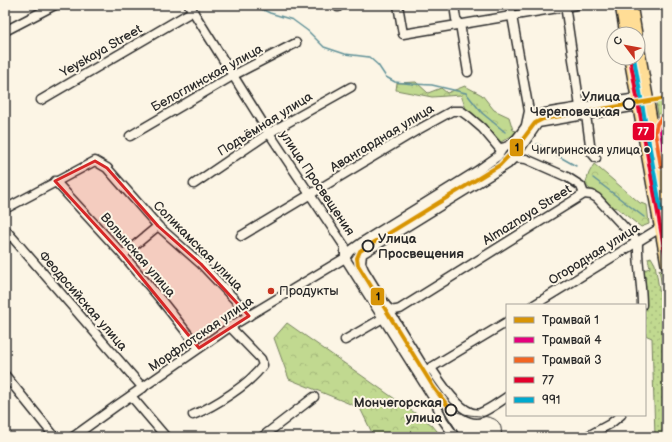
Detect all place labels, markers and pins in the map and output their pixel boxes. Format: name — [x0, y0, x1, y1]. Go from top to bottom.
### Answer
place label: Улица Череповецкая — [530, 89, 620, 120]
marker: Улица Череповецкая — [622, 97, 636, 111]
place label: Чигиринская улица — [531, 143, 640, 158]
marker: Чигиринская улица — [642, 145, 652, 155]
place label: Улица Просвещения — [378, 231, 464, 262]
marker: Улица Просвещения — [361, 239, 375, 253]
place label: Продукты — [279, 283, 339, 299]
marker: Продукты — [266, 286, 276, 296]
place label: Мончегорская улица — [354, 395, 442, 426]
marker: Мончегорская улица — [444, 403, 458, 417]

